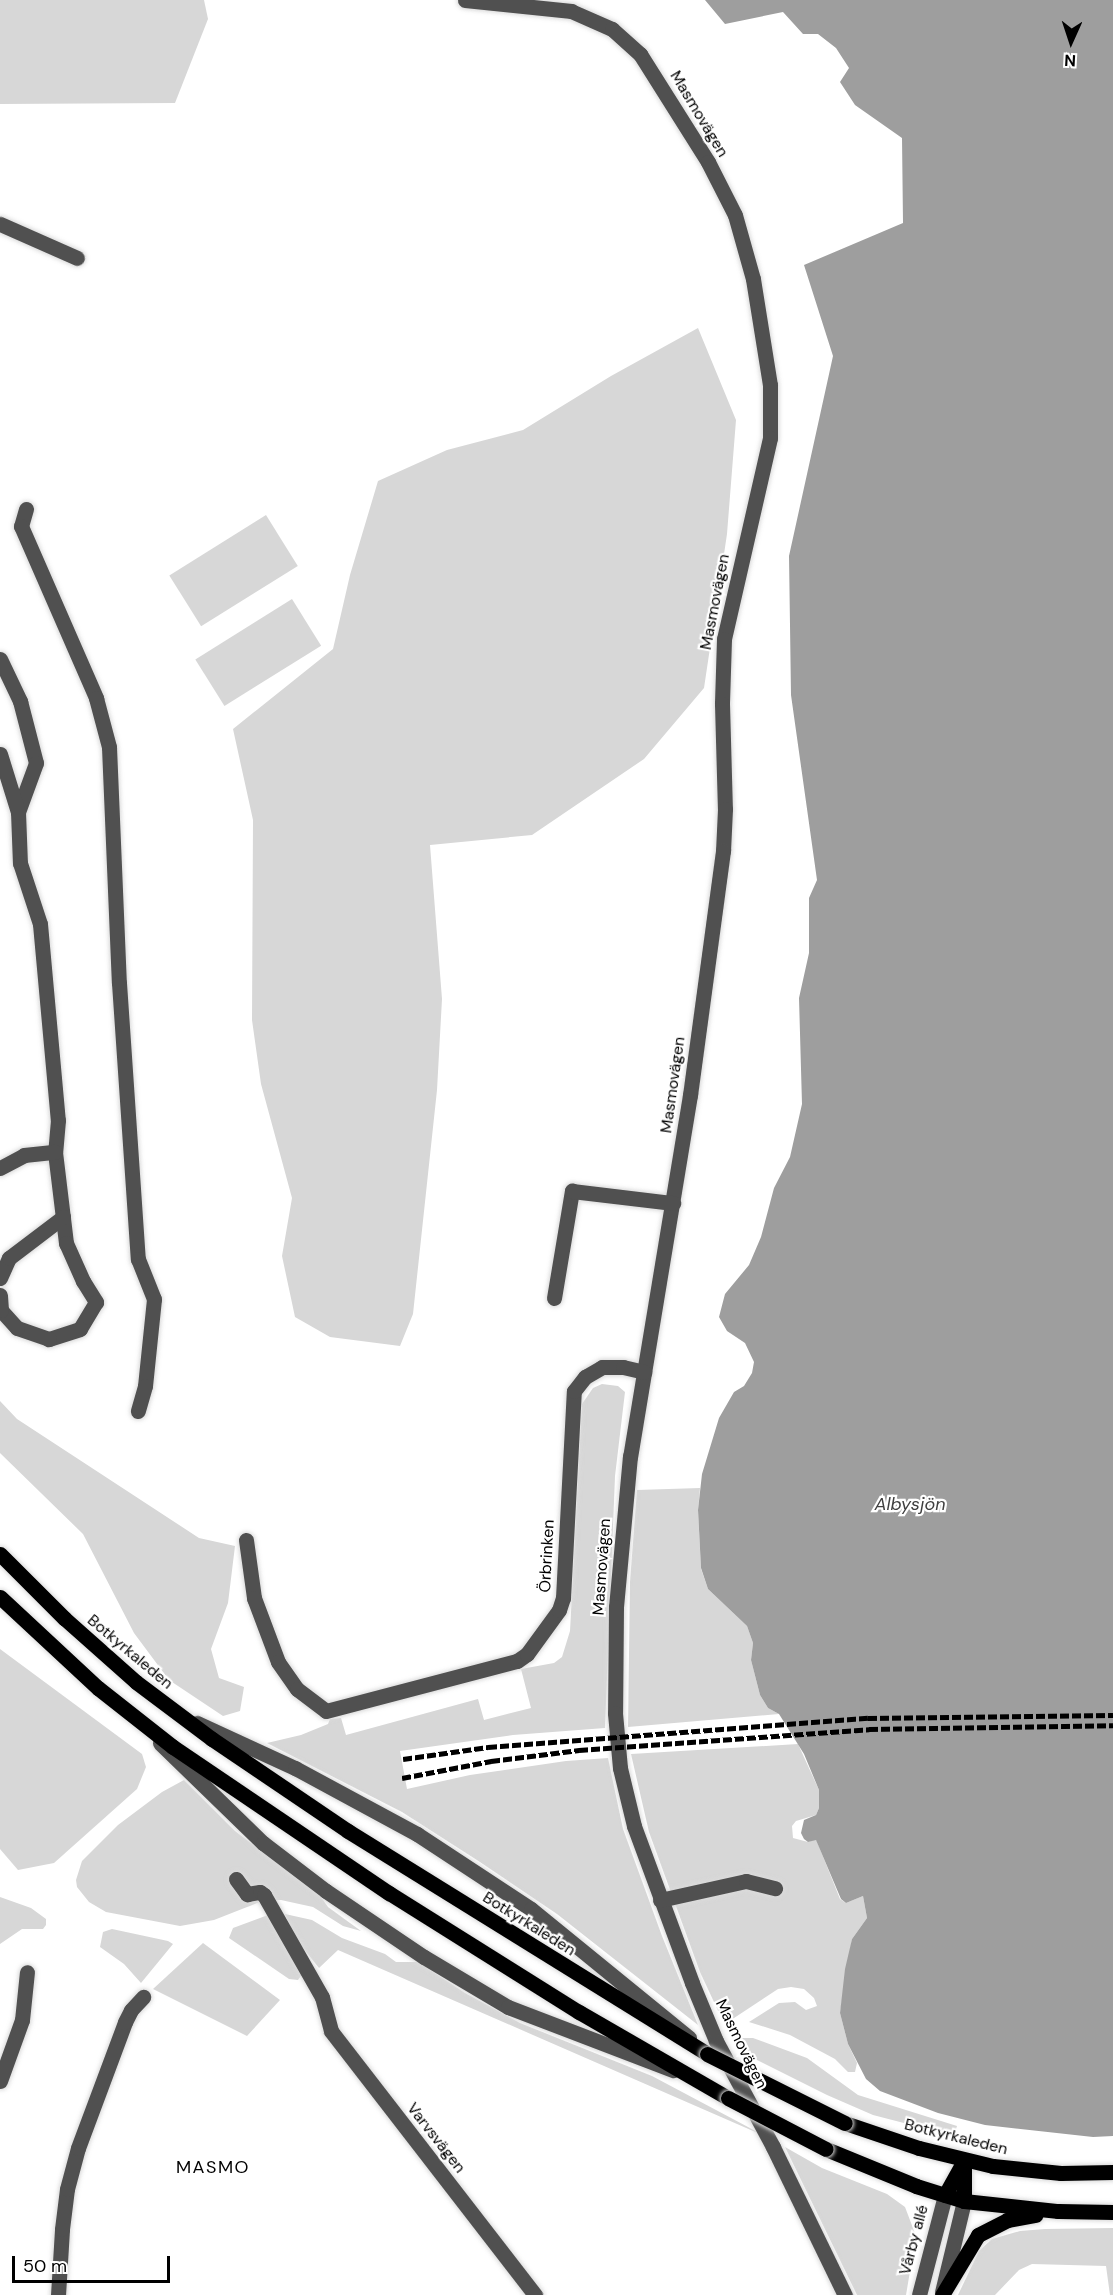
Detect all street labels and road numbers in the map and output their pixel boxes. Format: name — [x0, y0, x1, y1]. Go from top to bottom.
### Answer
street label: Masmovägen — [666, 67, 732, 161]
street label: Masmovägen — [696, 552, 734, 652]
street label: Masmovägen — [657, 1036, 689, 1134]
street label: Masmovägen — [589, 1518, 615, 1616]
street label: Örbrinken — [536, 1519, 558, 1593]
street label: Botkyrkaleden — [83, 1611, 177, 1693]
street label: Botkyrkaleden — [479, 1888, 579, 1960]
street label: Masmovägen — [711, 1996, 771, 2092]
street label: Varvsvägen — [403, 2099, 469, 2177]
street label: Botkyrkaleden — [902, 2115, 1010, 2159]
street label: Vårby allé — [895, 2203, 933, 2277]

